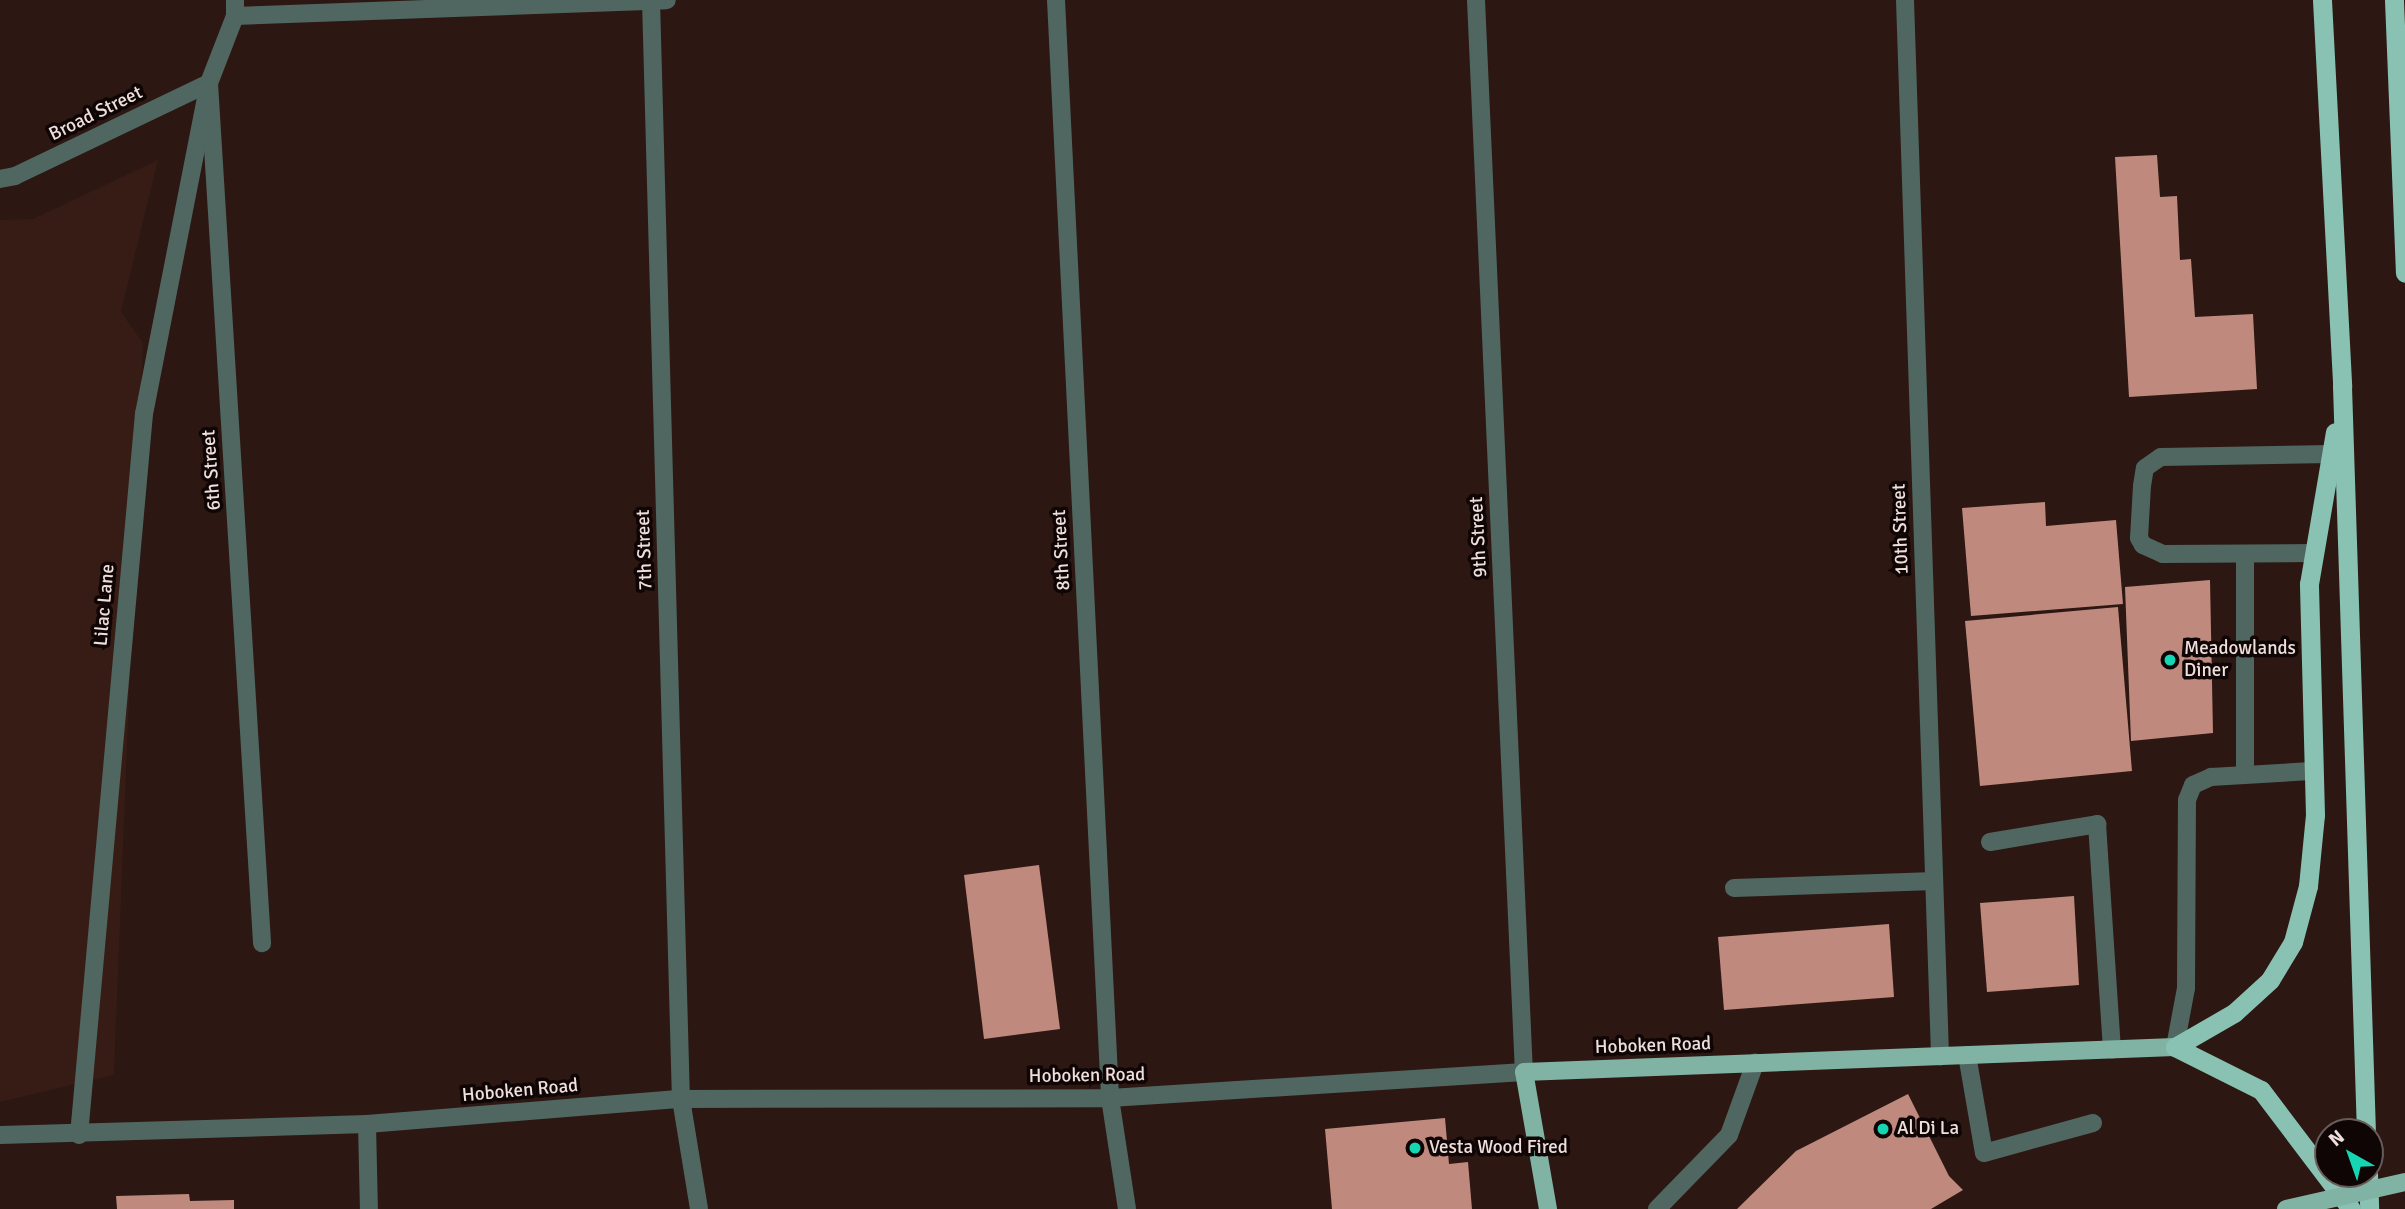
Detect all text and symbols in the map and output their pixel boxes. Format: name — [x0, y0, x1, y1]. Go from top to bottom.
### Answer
street label: Broad Street — [46, 82, 146, 146]
street label: 6th Street — [198, 429, 226, 511]
street label: 10th Street — [1888, 483, 1914, 575]
street label: 9th Street — [1465, 496, 1493, 578]
street label: 7th Street — [632, 509, 658, 591]
street label: 8th Street — [1048, 509, 1076, 591]
street label: Lilac Lane — [90, 563, 120, 647]
place label: Meadowlands Diner — [2184, 638, 2296, 682]
marker: Meadowlands Diner — [2162, 652, 2178, 668]
street label: Hoboken Road — [1594, 1033, 1712, 1059]
street label: Hoboken Road — [1029, 1064, 1145, 1088]
street label: Hoboken Road — [461, 1075, 579, 1107]
place label: Al Di La — [1897, 1118, 1959, 1140]
north arrow — [2314, 1118, 2384, 1188]
marker: Al Di La — [1875, 1121, 1891, 1137]
text: N — [2324, 1125, 2350, 1152]
place label: Vesta Wood Fired — [1429, 1137, 1568, 1159]
marker: Vesta Wood Fired — [1407, 1140, 1423, 1156]

